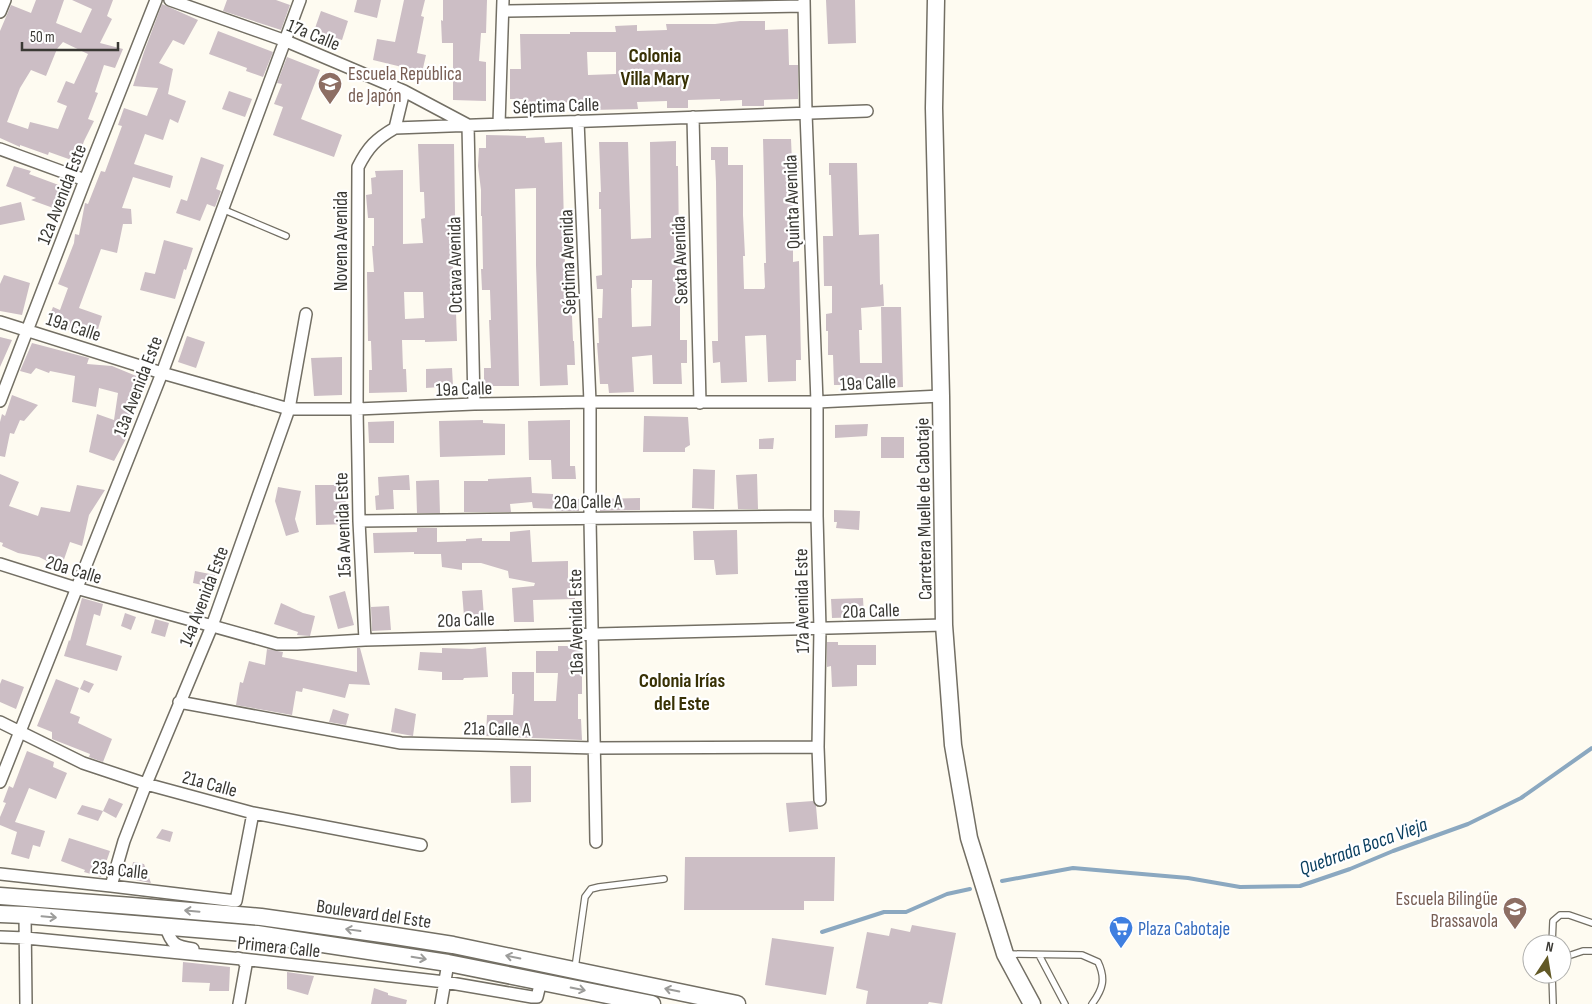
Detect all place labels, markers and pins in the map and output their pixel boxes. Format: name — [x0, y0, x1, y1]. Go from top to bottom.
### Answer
place label: Escuela República de Japón — [348, 63, 462, 108]
school or university icon: Escuela República de Japón — [317, 71, 343, 105]
place label: Escuela Bilingüe Brassavola — [1396, 888, 1498, 933]
school or university icon: Escuela Bilingüe Brassavola — [1502, 896, 1528, 930]
supermarket icon: Plaza Cabotaje — [1108, 915, 1134, 949]
place label: Plaza Cabotaje — [1138, 918, 1230, 941]

